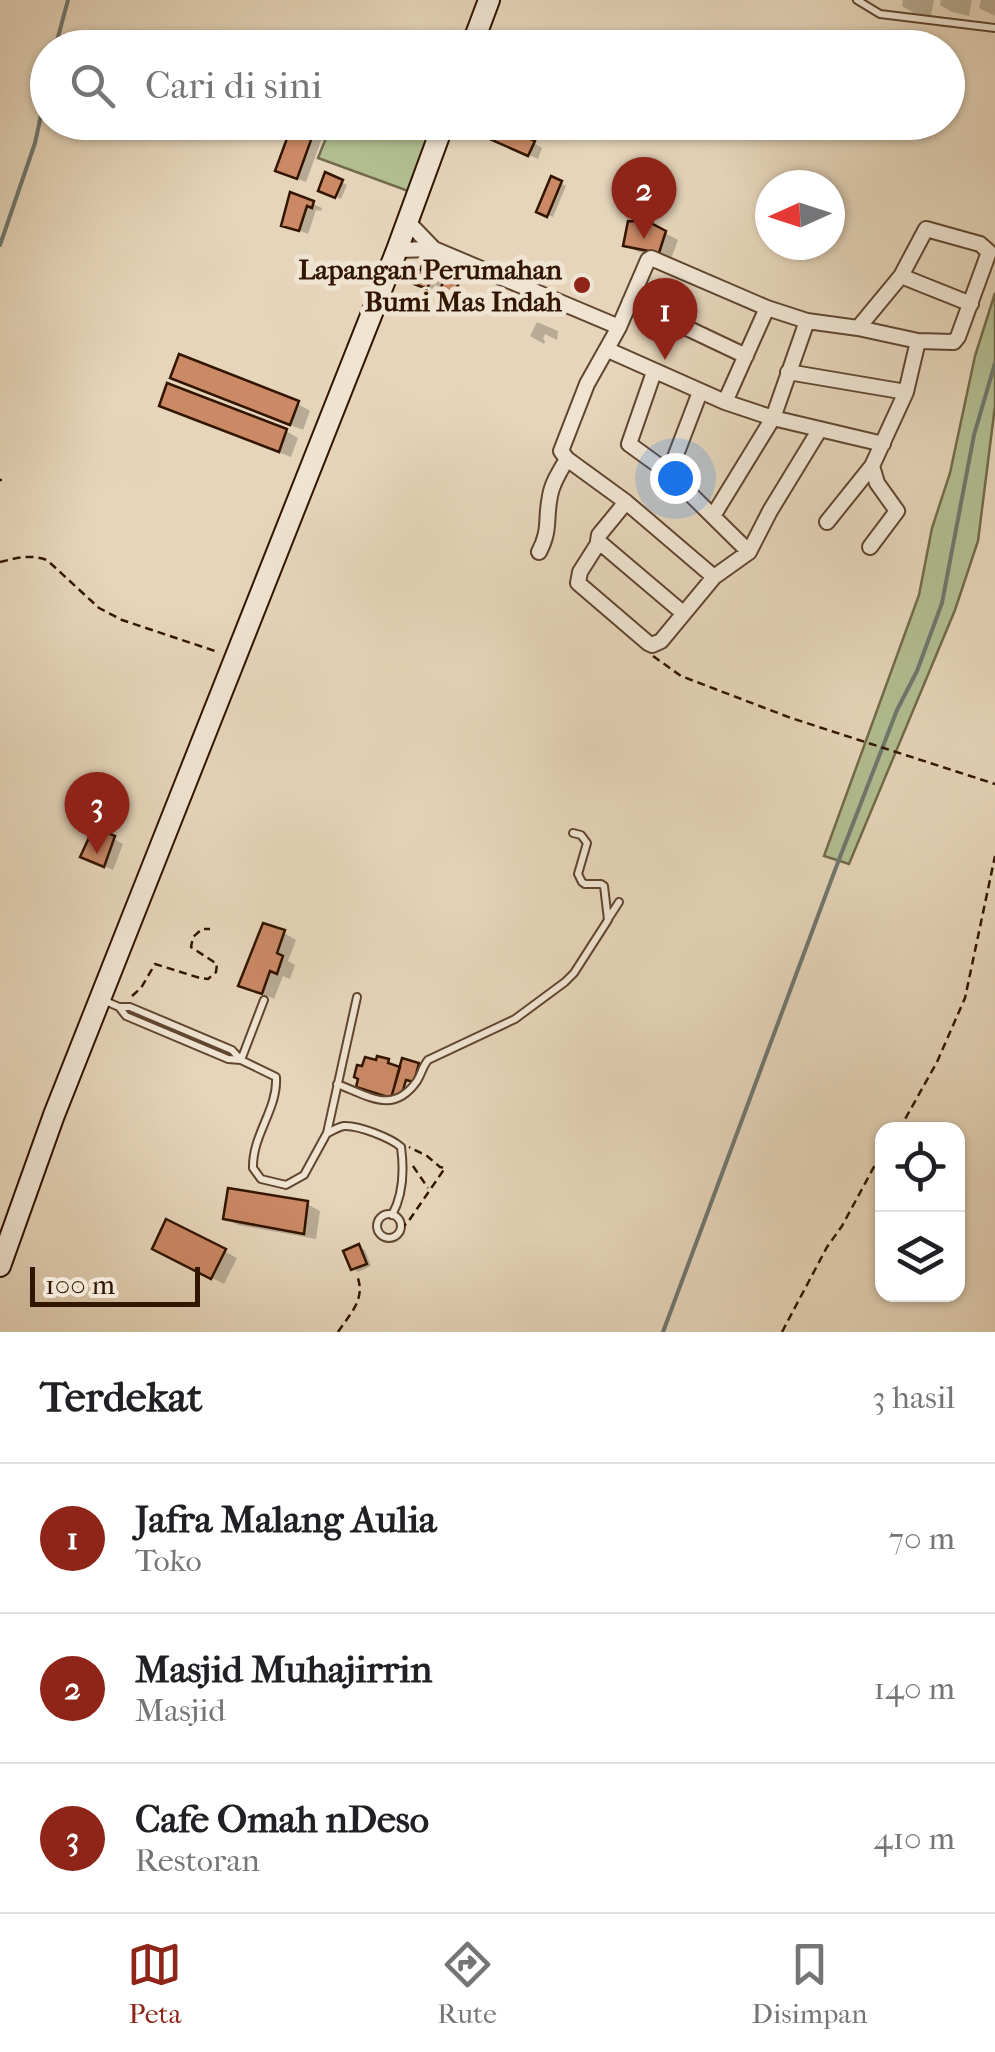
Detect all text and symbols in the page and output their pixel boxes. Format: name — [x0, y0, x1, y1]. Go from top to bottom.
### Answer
search box — [30, 30, 965, 140]
icon: search — [65, 58, 120, 113]
text: Cari di sini — [145, 63, 322, 108]
pin: 2 — [612, 156, 676, 239]
north arrow — [755, 170, 845, 260]
place label: Lapangan Perumahan Bumi Mas Indah — [298, 253, 563, 318]
marker: Lapangan Perumahan Bumi Mas Indah — [571, 274, 593, 296]
pin: 1 — [632, 278, 698, 360]
your location — [650, 453, 701, 504]
pin: 3 — [64, 772, 130, 854]
map controls — [875, 1122, 965, 1302]
button: locate — [875, 1122, 965, 1212]
button: layers — [875, 1212, 965, 1302]
scale bar — [30, 1262, 200, 1306]
text: 100 m — [45, 1268, 115, 1301]
text: Terdekat — [40, 1373, 202, 1422]
text: 3 hasil — [872, 1379, 955, 1416]
text: Jafra Malang Aulia — [135, 1497, 436, 1542]
text: 1 — [67, 1520, 78, 1557]
text: 70 m — [889, 1520, 955, 1557]
text: Toko — [135, 1542, 202, 1579]
text: Masjid Muhajirrin — [135, 1647, 432, 1692]
text: 2 — [64, 1670, 81, 1707]
text: 140 m — [874, 1670, 955, 1707]
text: Masjid — [135, 1692, 226, 1729]
text: Cafe Omah nDeso — [135, 1797, 429, 1842]
text: 3 — [66, 1820, 79, 1857]
text: 410 m — [874, 1820, 955, 1857]
text: Restoran — [135, 1842, 260, 1879]
tab: Peta — [127, 1937, 182, 2030]
tab: Rute — [437, 1937, 497, 2030]
tab: Disimpan — [752, 1937, 868, 2030]

